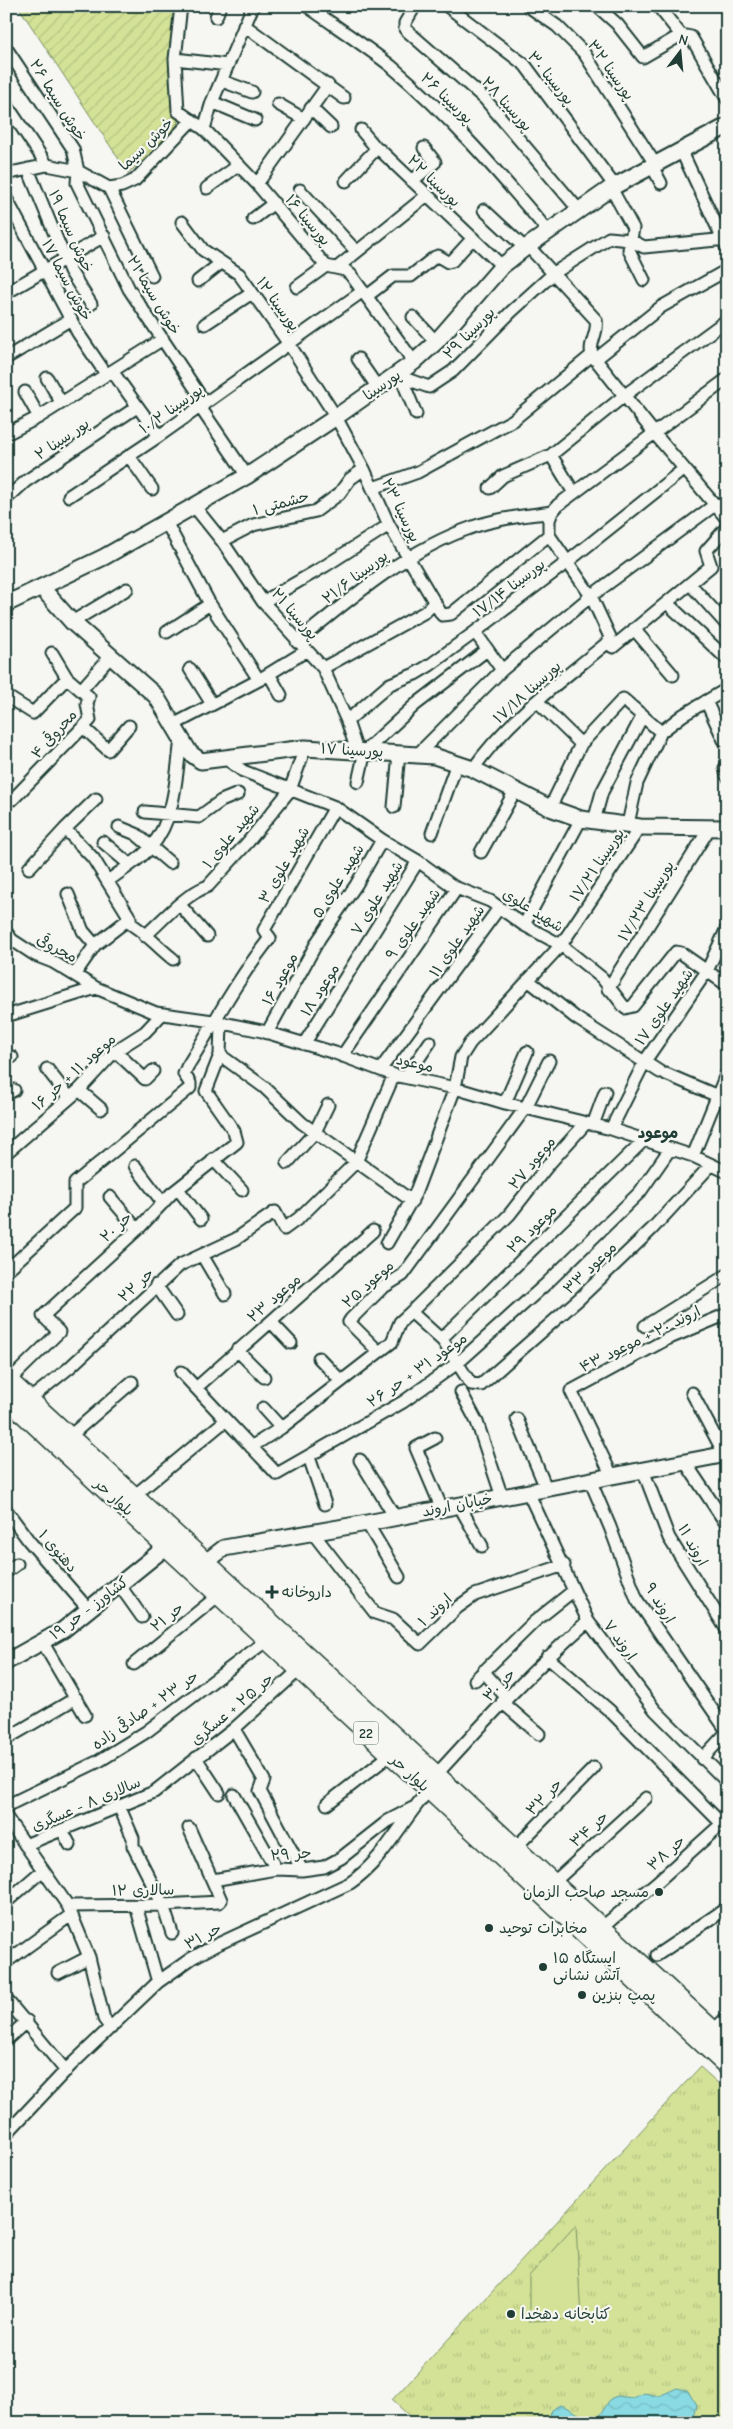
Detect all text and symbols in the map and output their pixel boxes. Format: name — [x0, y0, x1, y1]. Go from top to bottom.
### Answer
north arrow — [656, 28, 706, 78]
text: N — [677, 31, 690, 49]
street label: پورسینا ۳۲ — [583, 37, 638, 104]
street label: پورسینا ۳۰ — [523, 48, 578, 109]
street label: خوش سیما ۲۶ — [26, 56, 90, 144]
street label: پورسینا ۲۶ — [416, 69, 477, 128]
street label: پورسینا ۲۸ — [477, 73, 536, 136]
street label: خوش سیما — [115, 114, 177, 174]
street label: پورسینا ۲۲ — [403, 151, 464, 211]
street label: خوش سیما ۱۹ — [45, 187, 97, 275]
street label: پورسینا ۱۶ — [281, 191, 335, 250]
street label: خوش سیما ۱۷ — [38, 236, 96, 324]
street label: خوش سیما ۲۱ — [123, 252, 185, 338]
street label: پورسینا ۱۲ — [252, 274, 304, 335]
street label: پورسینا ۲۹ — [439, 303, 499, 363]
street label: پورسینا — [360, 366, 405, 405]
street label: پورسینا ۱۰/۲ — [136, 381, 207, 438]
street label: پور سینا ۲ — [31, 414, 93, 465]
street label: پورسینا ۲۳ — [377, 475, 424, 545]
street label: حشمتی ۱ — [251, 487, 311, 520]
street label: پورسینا ۲۱/۶ — [319, 546, 392, 608]
street label: پورسینا ۱۷/۱۴ — [469, 555, 549, 622]
street label: پورسینا ۲۱ — [267, 585, 322, 644]
street label: پورسینا ۱۷/۱۸ — [489, 657, 565, 728]
street label: محروقی ۴ — [26, 704, 81, 763]
street label: پورسینا ۱۷ — [320, 739, 384, 762]
street label: شهید علوی ۱ — [199, 800, 264, 873]
street label: شهید علوی ۳ — [255, 823, 314, 907]
street label: پورسینا ۱۷/۲۱ — [566, 825, 629, 906]
street label: شهید علوی ۵ — [308, 841, 369, 922]
street label: پورسینا ۱۷/۲۳ — [614, 857, 679, 945]
street label: شهید علوی ۷ — [347, 858, 408, 939]
street label: شهید علوی — [499, 884, 567, 937]
street label: شهید علوی ۹ — [382, 885, 445, 964]
street label: شهید علوی ۱۱ — [425, 901, 489, 981]
street label: محروقی — [33, 928, 81, 967]
street label: موعود ۱۶ — [258, 950, 303, 1009]
street label: موعود ۱۸ — [297, 960, 344, 1020]
street label: شهید علوی ۱۷ — [631, 965, 698, 1049]
street label: موعود ۱۱ + حر ۱۶ — [28, 1030, 120, 1115]
street label: موعود — [394, 1050, 435, 1077]
district label: موعود — [638, 1124, 678, 1144]
street label: موعود ۲۷ — [505, 1133, 560, 1194]
street label: موعود ۲۹ — [503, 1201, 561, 1258]
street label: حر ۲۰ — [96, 1208, 136, 1246]
street label: موعود ۳۳ — [560, 1238, 621, 1299]
street label: موعود ۲۵ — [338, 1256, 398, 1313]
street label: حر ۲۲ — [115, 1264, 157, 1306]
street label: موعود ۲۳ — [244, 1270, 305, 1327]
street label: اروند ۲۰ + موعود ۴۳ — [577, 1302, 704, 1377]
street label: موعود ۳۱ + حر ۲۶ — [364, 1329, 471, 1412]
street label: بلوار حر — [89, 1473, 137, 1520]
street label: خیابان اروند — [420, 1489, 494, 1521]
street label: اروند ۱۱ — [674, 1521, 712, 1569]
street label: دهنوی ۱ — [34, 1526, 81, 1577]
street label: کشاورز - حر ۱۹ — [46, 1573, 132, 1643]
street label: اروند ۹ — [641, 1580, 679, 1626]
place label: داروخانه — [282, 1583, 332, 1602]
marker: داروخانه — [266, 1586, 278, 1598]
street label: اروند ۱ — [414, 1590, 456, 1630]
street label: حر ۲۱ — [147, 1598, 187, 1636]
street label: اروند ۷ — [600, 1617, 640, 1663]
street label: حر ۲۳ + صادقی زاده — [87, 1665, 202, 1753]
street label: حر ۳۰ — [479, 1665, 519, 1705]
street label: حر ۲۵ + عسگری — [187, 1669, 277, 1749]
road number: 22 — [354, 1722, 378, 1745]
street label: بلوار حر — [385, 1749, 433, 1796]
street label: سالاری ۸ - عسگری — [29, 1773, 143, 1835]
street label: حر ۳۲ — [522, 1775, 566, 1819]
street label: حر ۳۴ — [566, 1807, 612, 1851]
street label: حر ۳۸ — [644, 1831, 688, 1875]
street label: حر ۲۹ — [270, 1844, 312, 1864]
street label: سالاری ۱۲ — [112, 1880, 174, 1900]
place label: مسجد صاحب الزمان — [523, 1883, 649, 1901]
marker: مسجد صاحب الزمان — [653, 1886, 665, 1898]
street label: حر ۳۱ — [181, 1919, 225, 1953]
place label: مخابرات توحید — [499, 1919, 587, 1937]
marker: مخابرات توحید — [483, 1922, 495, 1934]
place label: ایستگاه ۱۵ آتش نشانی — [553, 1949, 621, 1985]
marker: ایستگاه ۱۵ آتش نشانی — [537, 1961, 549, 1973]
place label: پمپ بنزین — [592, 1986, 655, 2005]
marker: پمپ بنزین — [576, 1989, 588, 2001]
place label: کتابخانه دهخدا — [521, 2305, 610, 2323]
marker: کتابخانه دهخدا — [505, 2308, 517, 2320]

